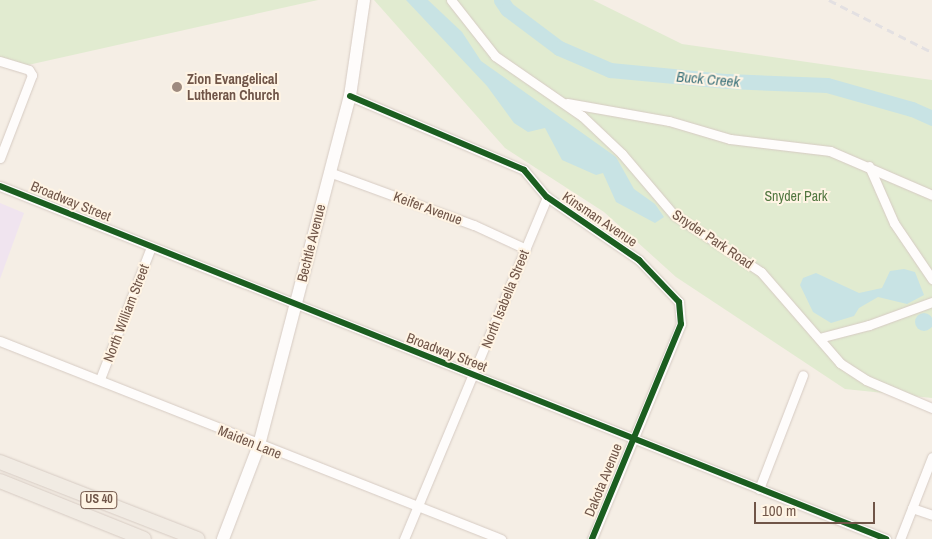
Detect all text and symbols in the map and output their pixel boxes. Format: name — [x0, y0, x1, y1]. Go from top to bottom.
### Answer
water label: Buck Creek — [676, 67, 740, 91]
place label: Zion Evangelical Lutheran Church — [187, 71, 279, 104]
marker: Zion Evangelical Lutheran Church — [171, 81, 183, 93]
street label: Broadway Street — [29, 177, 113, 225]
street label: Keifer Avenue — [391, 188, 465, 228]
street label: Kinsman Avenue — [559, 188, 641, 250]
park label: Snyder Park — [764, 188, 828, 204]
street label: Bechtle Avenue — [293, 202, 329, 284]
street label: Snyder Park Road — [669, 206, 757, 272]
street label: North Isabella Street — [478, 247, 532, 351]
street label: North William Street — [100, 262, 152, 364]
street label: Broadway Street — [404, 329, 490, 375]
street label: Maiden Lane — [216, 422, 284, 462]
street label: Dakota Avenue — [581, 441, 625, 519]
road number: US 40 — [80, 490, 118, 510]
scale bar — [757, 492, 878, 524]
text: 100 m — [762, 500, 796, 521]

